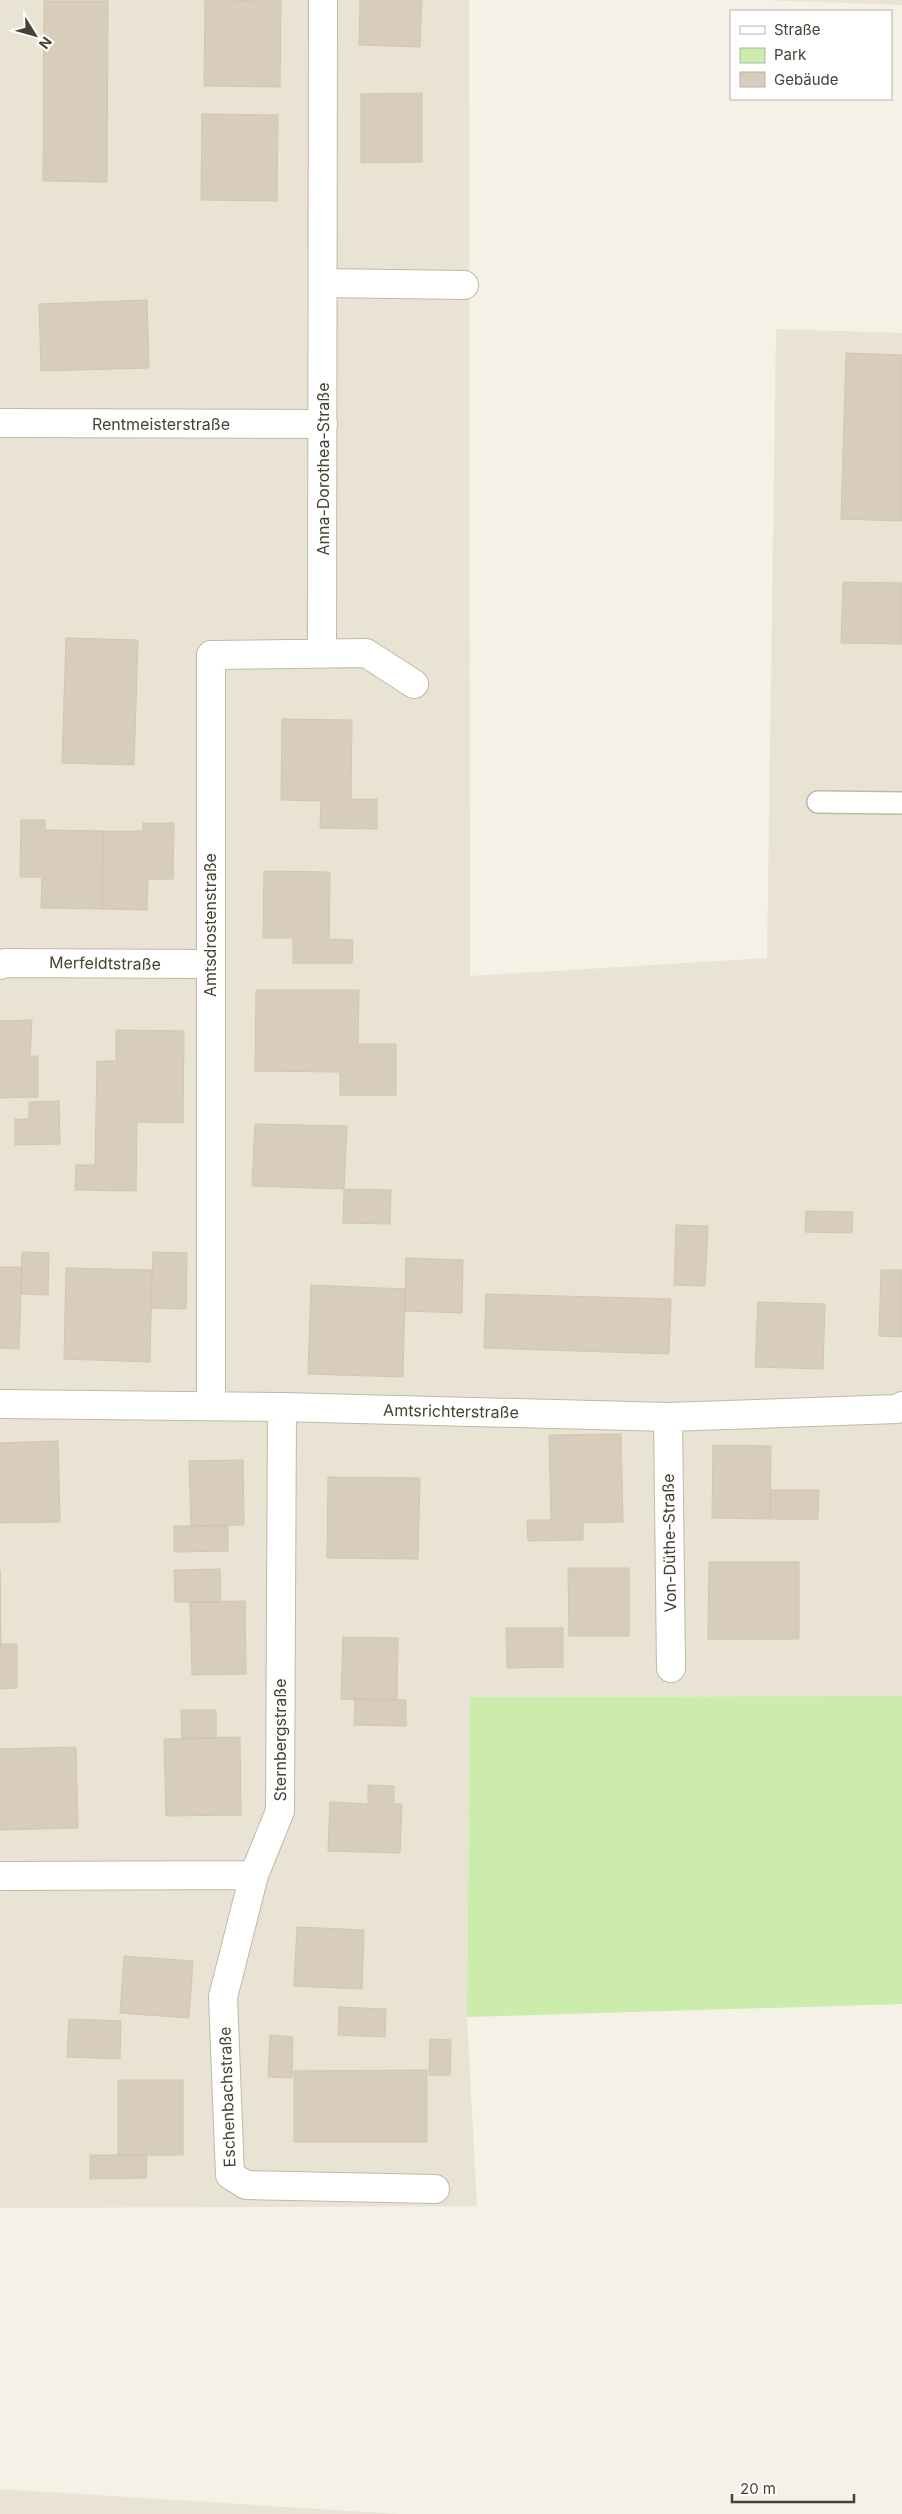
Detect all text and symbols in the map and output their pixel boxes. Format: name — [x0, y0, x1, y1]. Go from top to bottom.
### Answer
north arrow — [10, 10, 60, 60]
legend — [730, 10, 892, 100]
text: Straße — [774, 20, 821, 39]
text: N — [36, 34, 56, 53]
text: Park — [774, 45, 807, 64]
text: Gebäude — [774, 70, 839, 89]
street label: Anna-Dorothea-Straße — [313, 383, 333, 556]
street label: Rentmeisterstraße — [92, 414, 230, 434]
street label: Amtsdrostenstraße — [200, 853, 220, 997]
street label: Merfeldtstraße — [49, 952, 161, 974]
street label: Amtsrichterstraße — [383, 1400, 519, 1422]
street label: Von-Düthe-Straße — [658, 1473, 680, 1613]
street label: Sternbergstraße — [270, 1679, 290, 1801]
street label: Eschenbachstraße — [215, 2026, 239, 2168]
scale bar — [732, 2472, 854, 2504]
text: 20 m — [740, 2479, 776, 2498]

